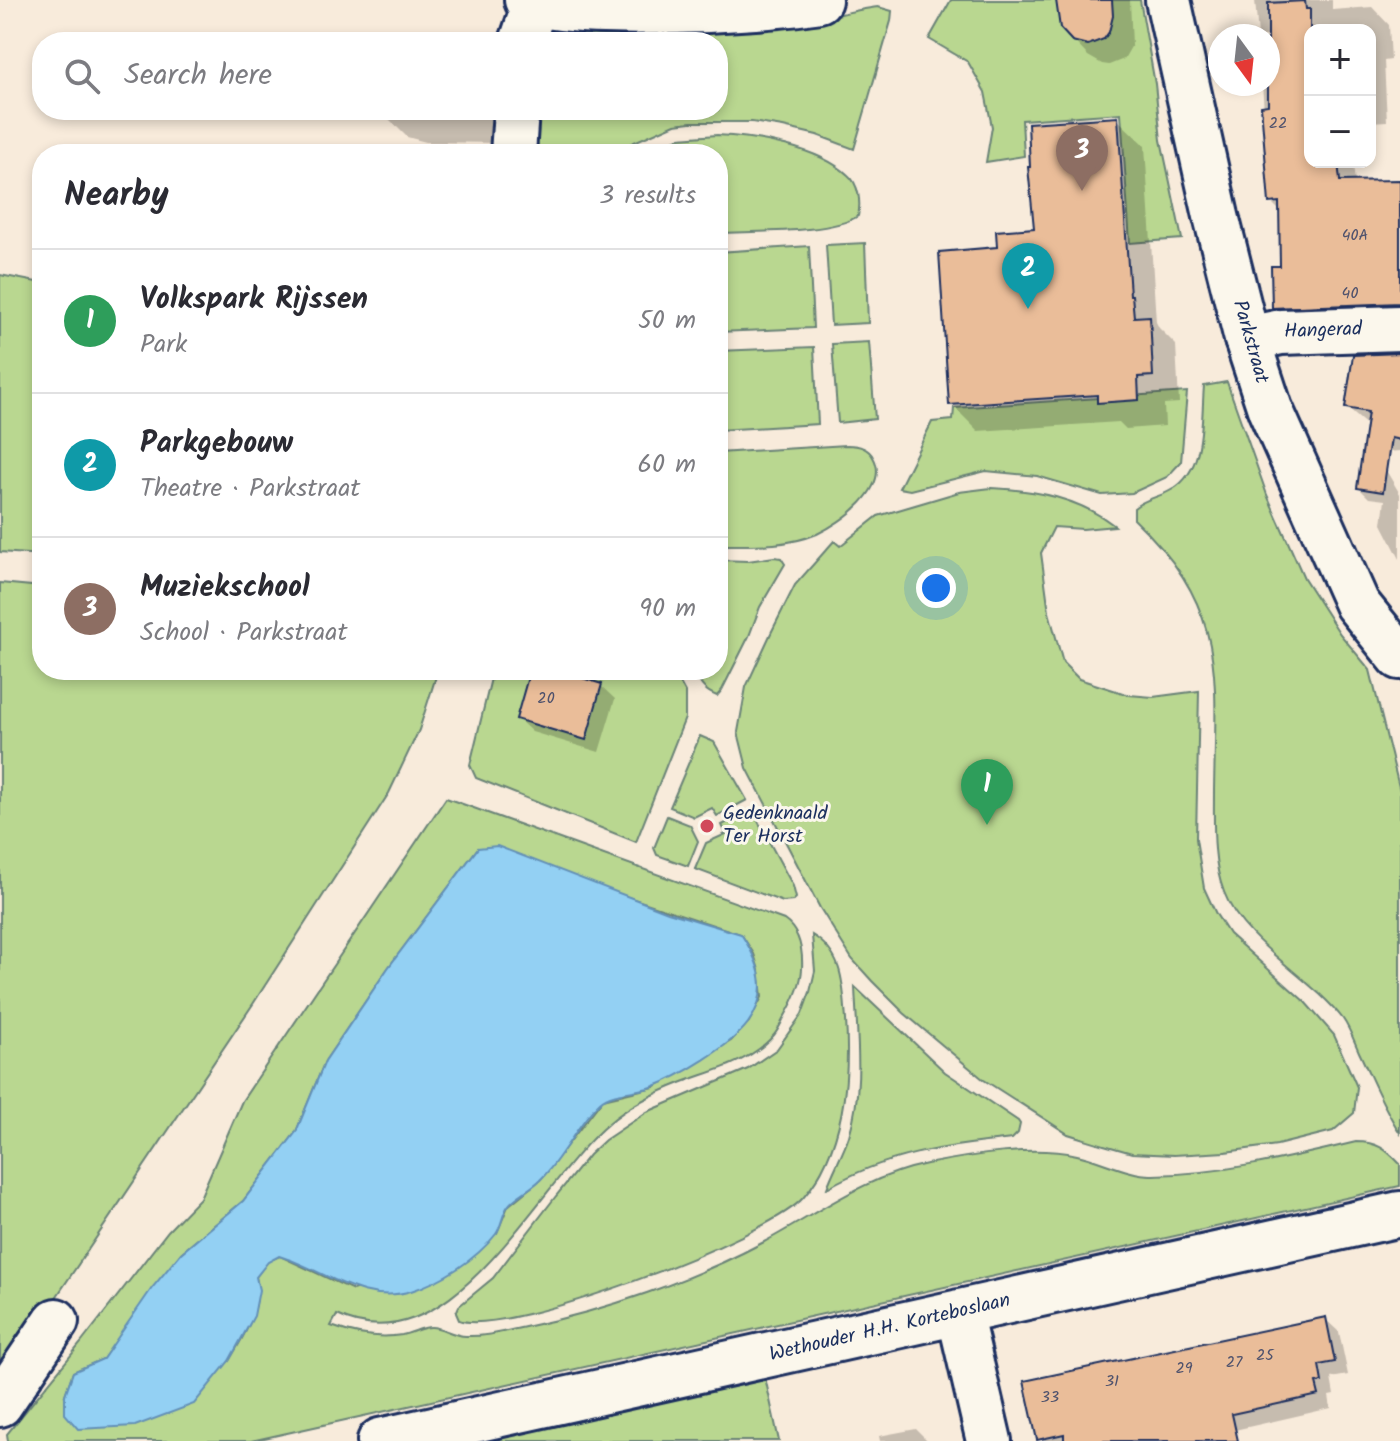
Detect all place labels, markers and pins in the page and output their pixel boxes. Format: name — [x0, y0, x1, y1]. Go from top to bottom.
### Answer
pin: 3 — [1056, 125, 1108, 191]
pin: 2 — [1002, 243, 1054, 309]
pin: 1 — [961, 759, 1013, 825]
place label: Gedenknaald Ter Horst — [723, 798, 829, 853]
marker: Gedenknaald Ter Horst — [698, 817, 716, 835]

